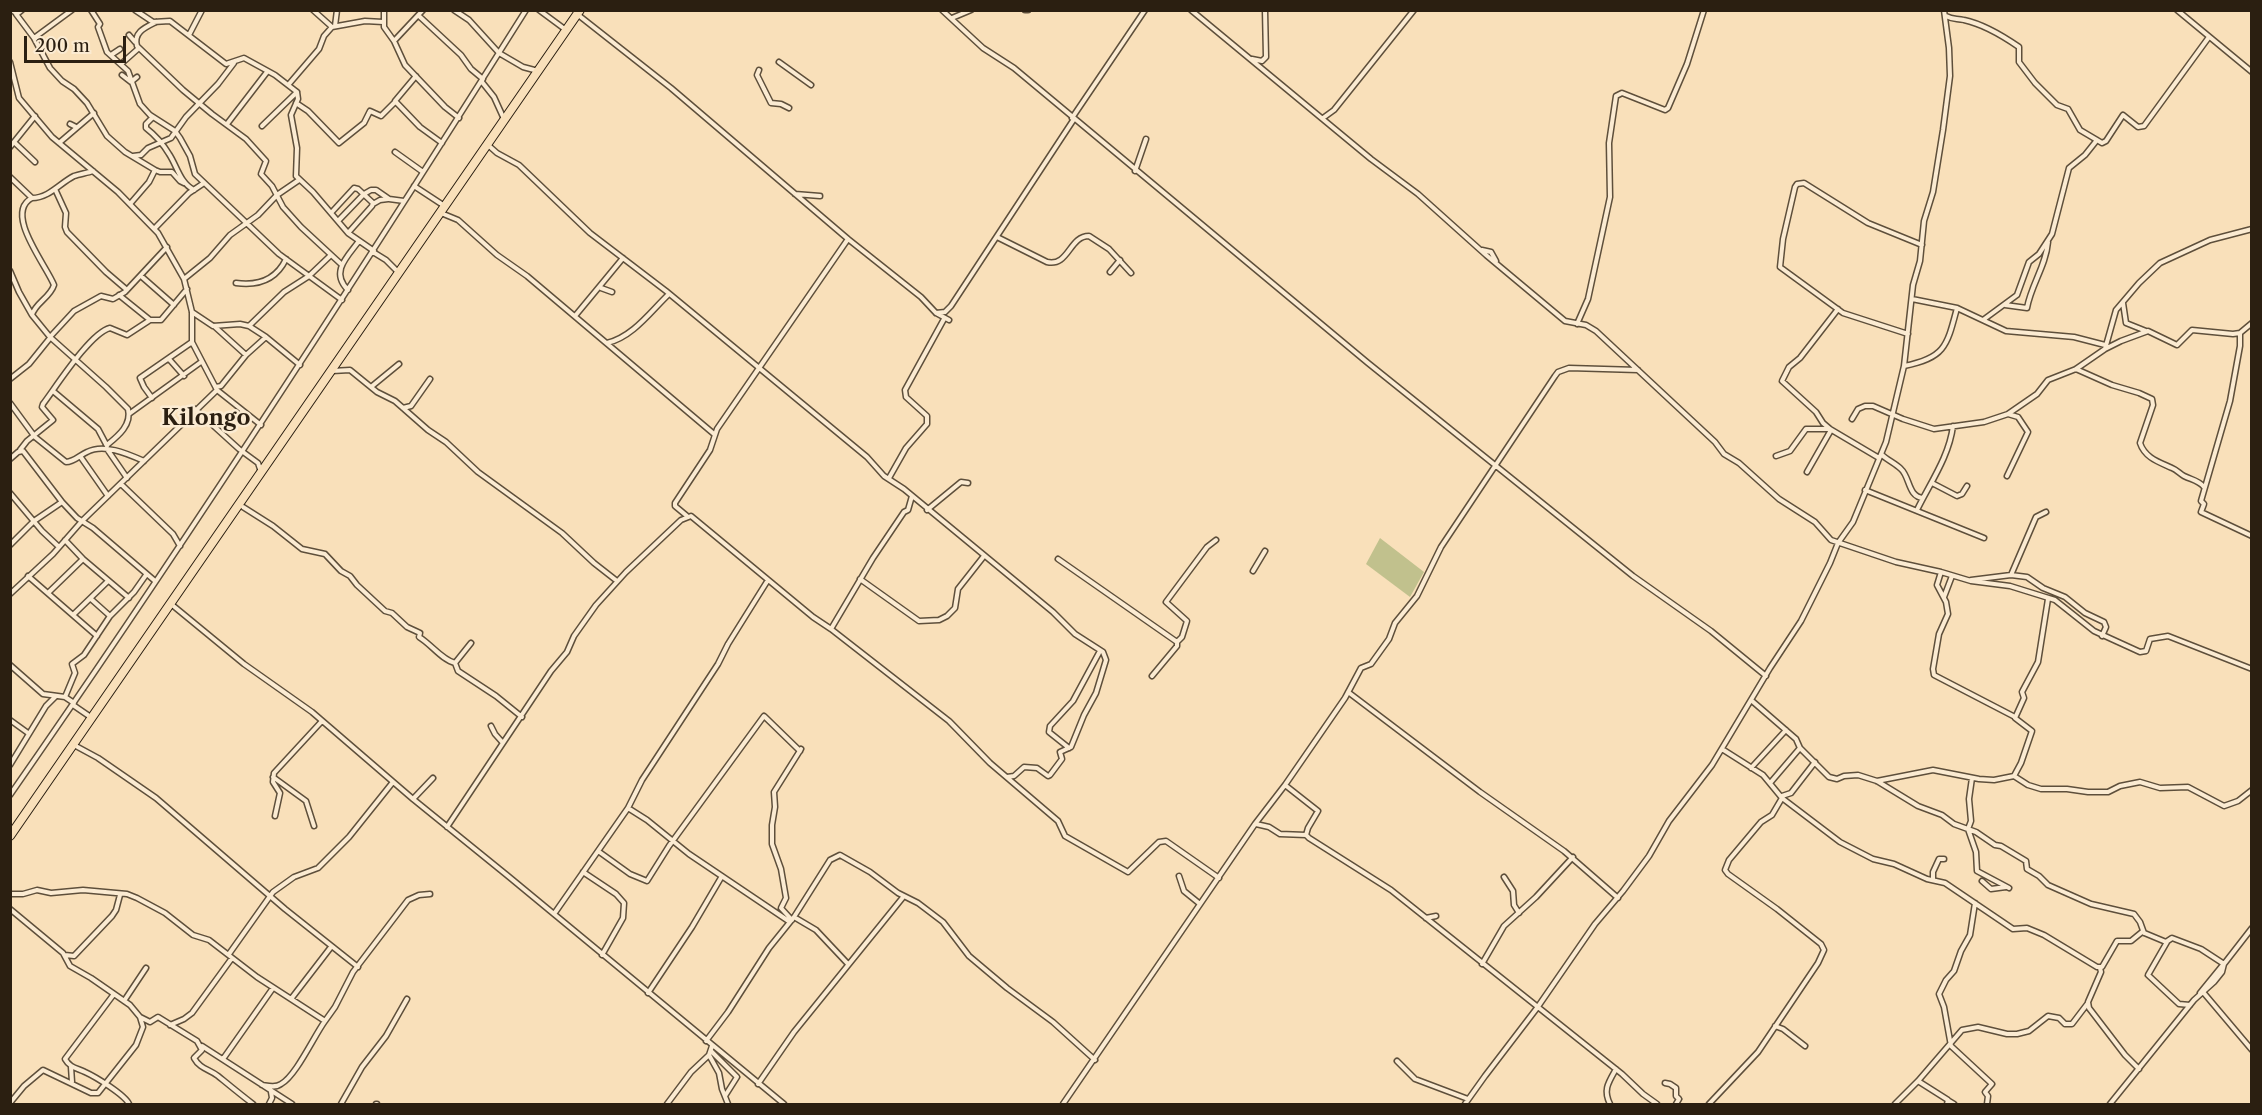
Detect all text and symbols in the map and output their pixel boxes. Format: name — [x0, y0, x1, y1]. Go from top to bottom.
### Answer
scale bar — [27, 24, 129, 62]
text: 200 m — [35, 35, 90, 57]
district label: Kilongo — [162, 406, 250, 432]

